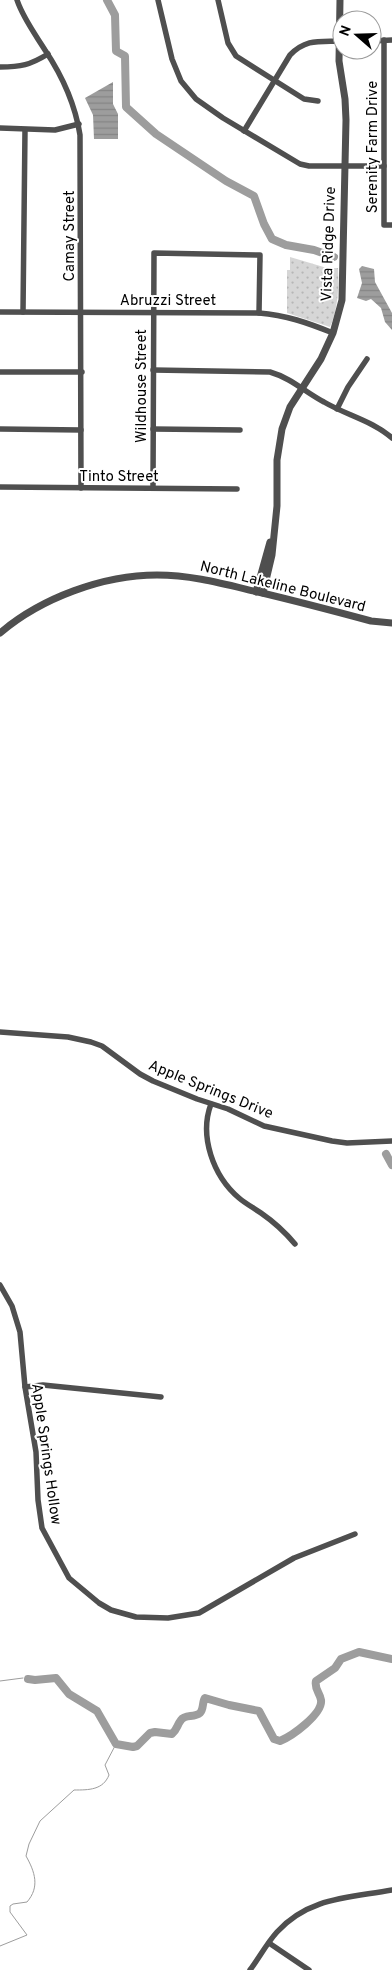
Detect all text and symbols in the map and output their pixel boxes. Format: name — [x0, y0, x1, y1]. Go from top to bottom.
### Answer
north arrow — [332, 10, 382, 60]
text: N — [336, 23, 356, 39]
street label: Serenity Farm Drive — [364, 81, 383, 213]
street label: Vista Ridge Drive — [318, 186, 341, 302]
street label: Camay Street — [61, 190, 80, 282]
street label: Abruzzi Street — [120, 292, 216, 311]
street label: Wildhouse Street — [133, 329, 152, 443]
street label: Tinto Street — [79, 468, 159, 487]
street label: North Lakeline Boulevard — [198, 558, 367, 617]
street label: Apple Springs Drive — [145, 1057, 276, 1124]
street label: Apple Springs Hollow — [26, 1382, 65, 1527]

